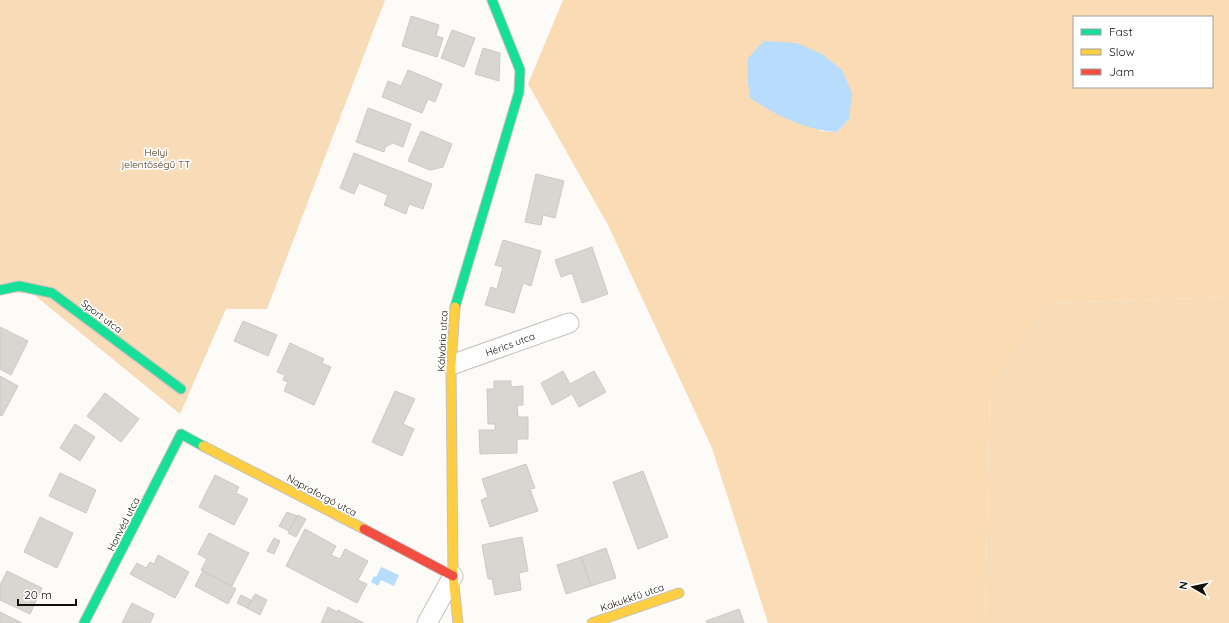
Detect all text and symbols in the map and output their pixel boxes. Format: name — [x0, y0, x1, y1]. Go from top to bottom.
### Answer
legend — [1073, 16, 1213, 88]
text: Fast — [1109, 24, 1133, 39]
text: Slow — [1109, 44, 1135, 59]
text: Jam — [1109, 64, 1134, 79]
park label: Helyi jelentőségű TT — [121, 146, 190, 171]
street label: Sport utca — [79, 297, 125, 336]
street label: Kálvária utca — [434, 310, 451, 372]
street label: Hérics utca — [484, 330, 537, 359]
street label: Napraforgó utca — [285, 472, 359, 519]
street label: Honvéd utca — [104, 495, 143, 553]
north arrow — [1173, 567, 1213, 607]
street label: Kakukkfű utca — [598, 580, 666, 614]
text: N — [1176, 580, 1191, 591]
scale bar — [18, 581, 76, 607]
text: 20 m — [24, 587, 52, 602]

